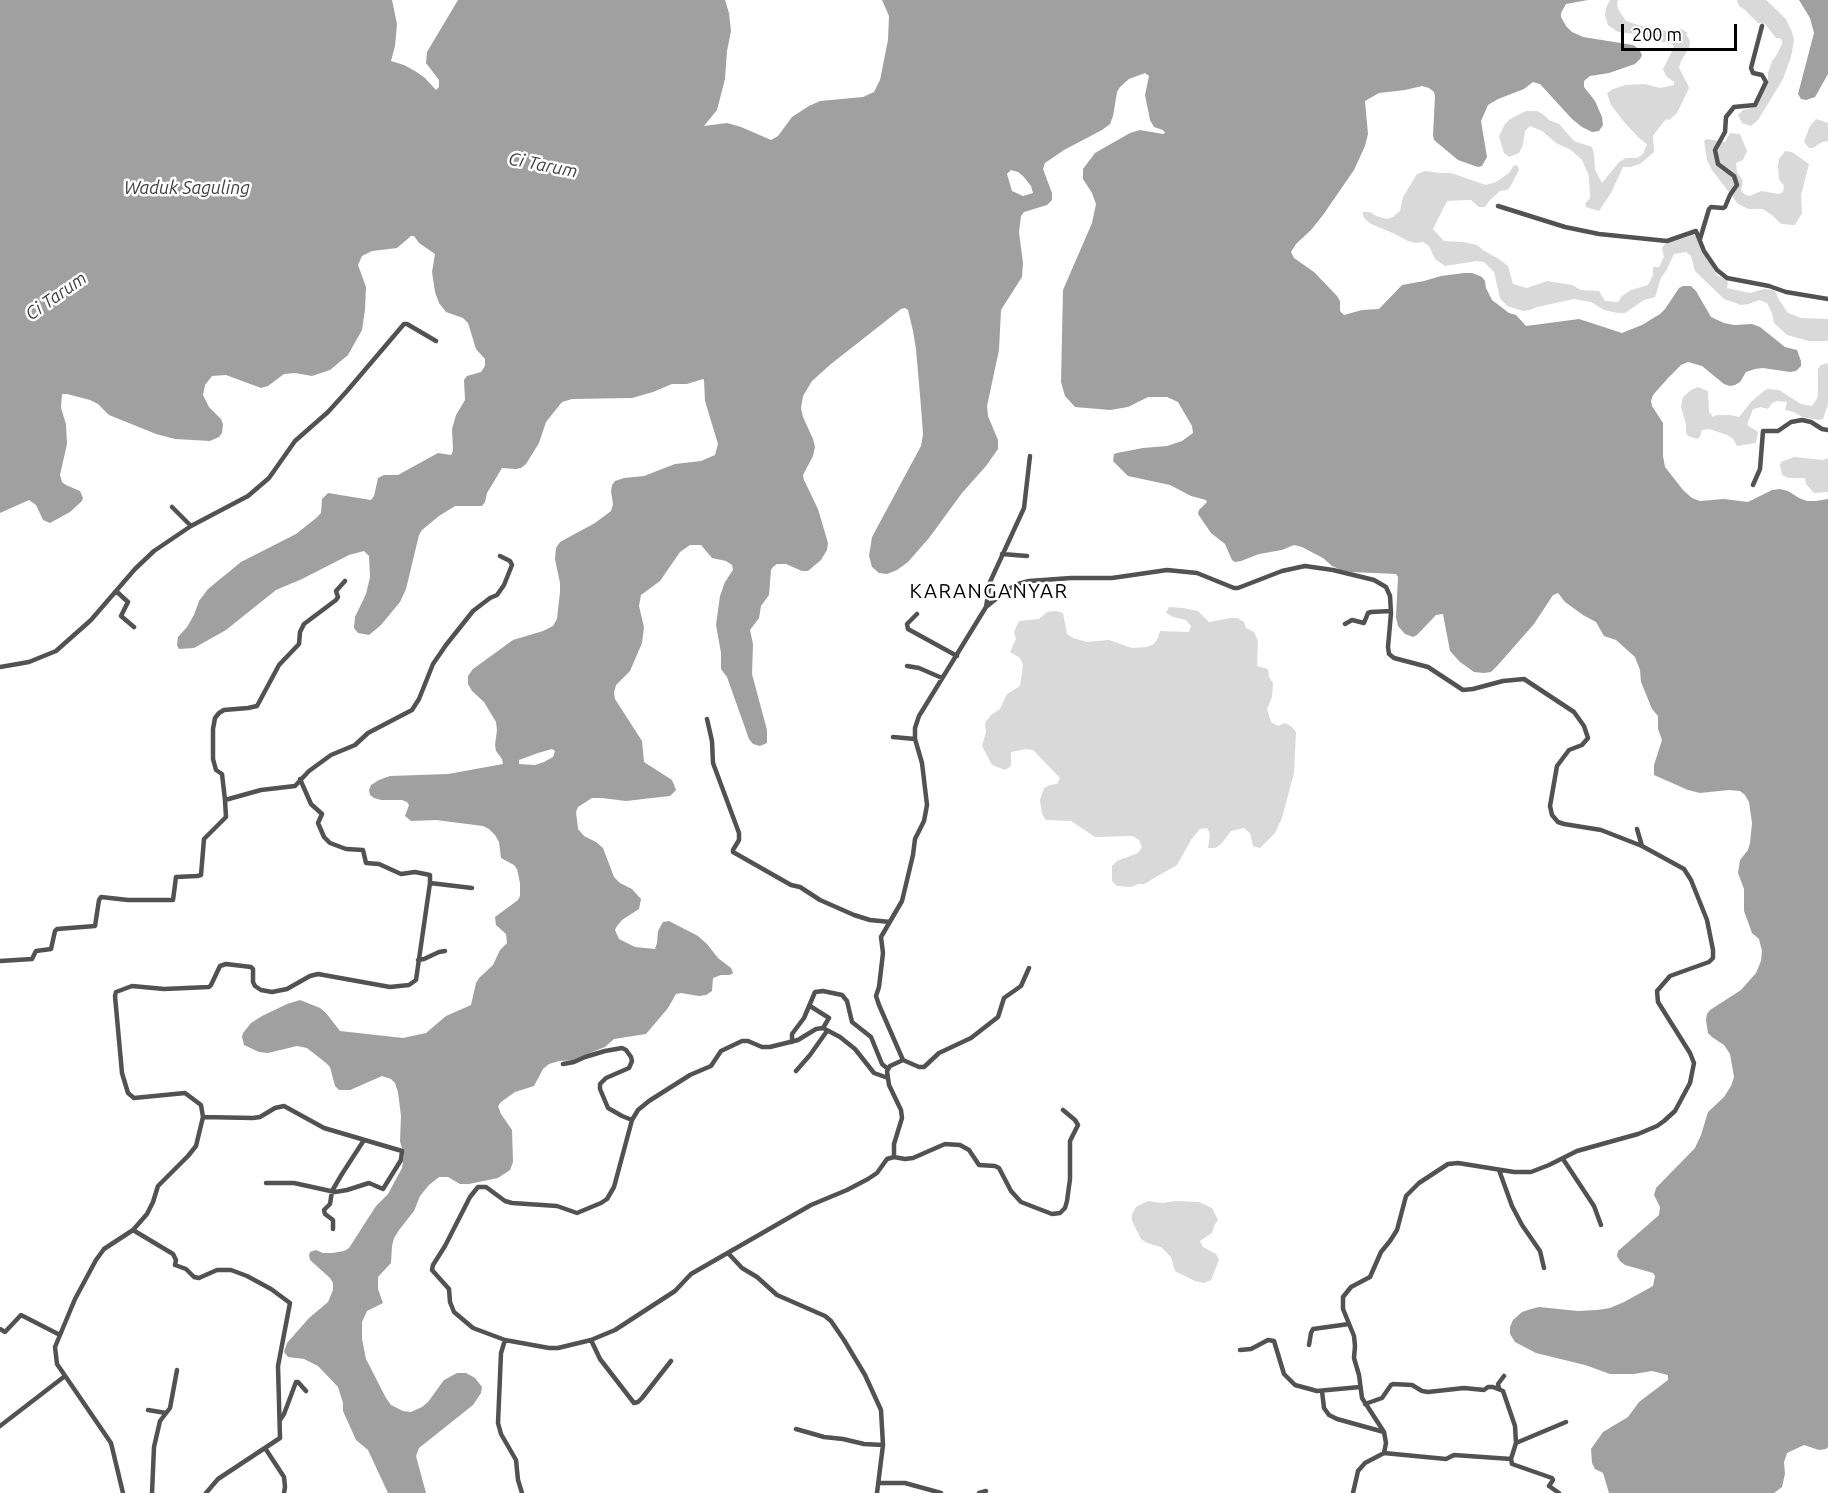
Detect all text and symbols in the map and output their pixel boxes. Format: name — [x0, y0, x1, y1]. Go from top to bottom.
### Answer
scale bar — [1624, 12, 1740, 50]
text: 200 m — [1632, 24, 1682, 44]
water label: Ci Tarum — [507, 148, 579, 182]
water label: Waduk Saguling — [124, 177, 250, 199]
water label: Ci Tarum — [21, 267, 91, 325]
district label: KARANGANYAR — [910, 579, 1068, 603]

